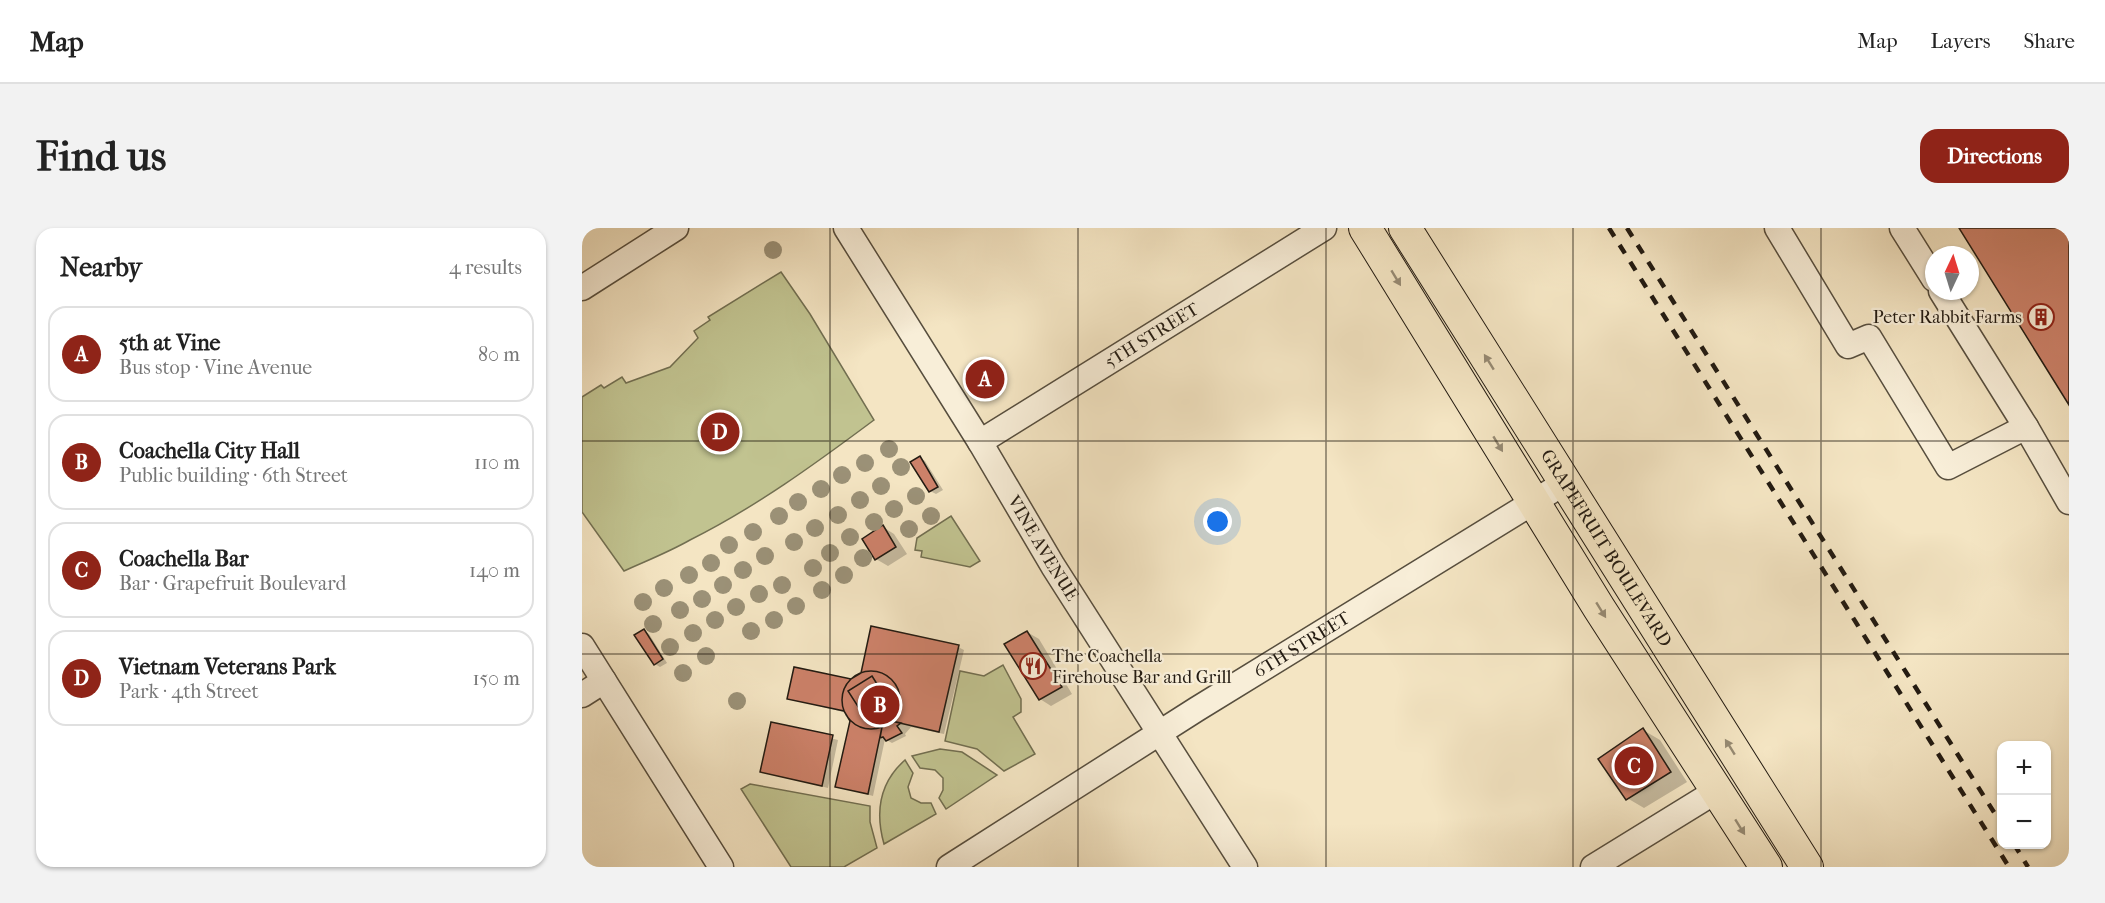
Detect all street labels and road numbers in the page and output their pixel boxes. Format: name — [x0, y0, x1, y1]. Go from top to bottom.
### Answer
street label: 5TH STREET — [1101, 298, 1203, 372]
street label: GRAPEFRUIT BOULEVARD — [1536, 445, 1676, 651]
street label: VINE AVENUE — [1003, 491, 1083, 605]
street label: 6TH STREET — [1250, 607, 1354, 682]

